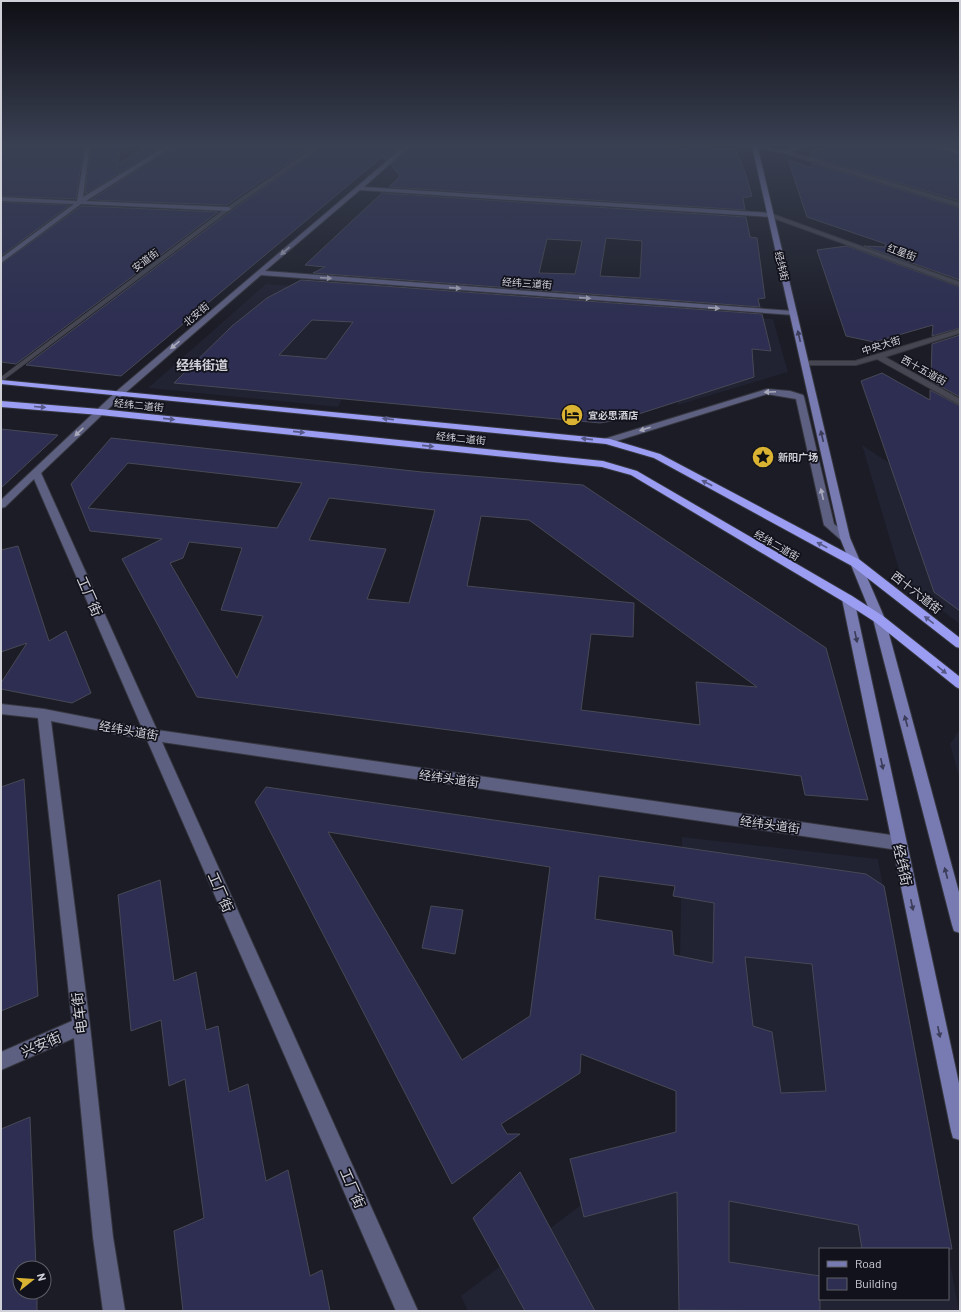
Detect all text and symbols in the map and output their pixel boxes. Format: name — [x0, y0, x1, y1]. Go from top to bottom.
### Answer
street label: 红星街 — [886, 241, 918, 263]
street label: 安道街 — [129, 246, 161, 274]
one-way arrow — [280, 246, 289, 255]
street label: 经纬街 — [773, 250, 791, 282]
one-way arrow — [319, 275, 332, 282]
street label: 经纬三道街 — [502, 275, 552, 291]
one-way arrow — [449, 285, 461, 292]
one-way arrow — [579, 294, 591, 301]
street label: 北安街 — [181, 300, 211, 328]
one-way arrow — [708, 304, 720, 311]
one-way arrow — [795, 330, 801, 343]
street label: 中央大街 — [860, 333, 902, 357]
one-way arrow — [171, 340, 180, 349]
street label: 西十五道街 — [899, 353, 949, 387]
district label: 经纬街道 — [176, 357, 228, 373]
one-way arrow — [763, 389, 776, 395]
street label: 经纬二道街 — [114, 396, 164, 414]
hotel icon: 宜必思酒店 — [559, 402, 585, 428]
one-way arrow — [34, 403, 46, 410]
place label: 宜必思酒店 — [588, 409, 638, 421]
one-way arrow — [163, 416, 175, 422]
one-way arrow — [382, 416, 394, 423]
one-way arrow — [639, 426, 651, 432]
one-way arrow — [74, 427, 84, 437]
one-way arrow — [293, 429, 305, 436]
street label: 经纬二道街 — [436, 429, 486, 447]
one-way arrow — [818, 429, 824, 442]
one-way arrow — [581, 435, 593, 442]
one-way arrow — [422, 442, 434, 449]
place icon: 新阳广场 — [750, 444, 776, 470]
place label: 新阳广场 — [778, 451, 818, 463]
one-way arrow — [702, 480, 713, 486]
one-way arrow — [819, 488, 825, 500]
street label: 经纬二道街 — [752, 527, 802, 563]
one-way arrow — [816, 542, 828, 548]
street label: 西十六道街 — [889, 568, 945, 616]
street label: 工厂街 — [74, 573, 106, 619]
one-way arrow — [924, 616, 935, 624]
one-way arrow — [853, 631, 859, 643]
one-way arrow — [937, 666, 948, 674]
one-way arrow — [903, 714, 909, 726]
street label: 经纬头道街 — [98, 718, 160, 742]
one-way arrow — [880, 758, 886, 771]
street label: 经纬头道街 — [418, 767, 480, 789]
street label: 经纬头道街 — [739, 813, 801, 835]
street label: 经纬街 — [890, 843, 916, 887]
one-way arrow — [943, 867, 949, 880]
street label: 工厂街 — [205, 869, 237, 915]
one-way arrow — [909, 899, 915, 912]
street label: 电车街 — [68, 991, 90, 1035]
one-way arrow — [936, 1026, 942, 1039]
street label: 兴安街 — [18, 1028, 64, 1060]
street label: 工厂街 — [337, 1165, 369, 1211]
legend — [819, 1248, 949, 1300]
text: Road — [855, 1256, 882, 1270]
north arrow — [12, 1260, 52, 1300]
text: N — [35, 1272, 49, 1282]
text: Building — [855, 1276, 897, 1290]

